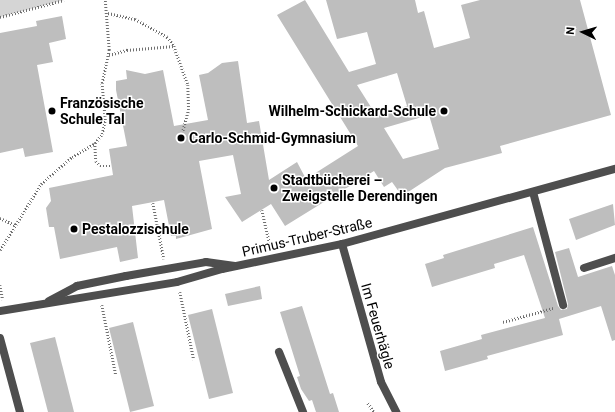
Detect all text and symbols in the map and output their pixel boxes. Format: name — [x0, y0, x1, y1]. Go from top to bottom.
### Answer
north arrow — [563, 12, 603, 52]
text: N — [564, 26, 577, 35]
place label: Französische Schule Tal — [60, 95, 143, 128]
place label: Wilhelm-Schickard-Schule — [269, 103, 436, 119]
marker: Französische Schule Tal — [47, 106, 57, 116]
marker: Wilhelm-Schickard-Schule — [439, 106, 449, 116]
place label: Carlo-Schmid-Gymnasium — [189, 130, 356, 146]
marker: Carlo-Schmid-Gymnasium — [176, 133, 186, 143]
place label: Stadtbücherei – Zweigstelle Derendingen — [282, 172, 438, 204]
marker: Stadtbücherei – Zweigstelle Derendingen — [269, 183, 279, 193]
street label: Primus-Truber-Straße — [240, 214, 374, 260]
place label: Pestalozzischule — [82, 221, 189, 237]
marker: Pestalozzischule — [69, 224, 79, 234]
street label: Im Feuerhägle — [358, 281, 398, 371]

